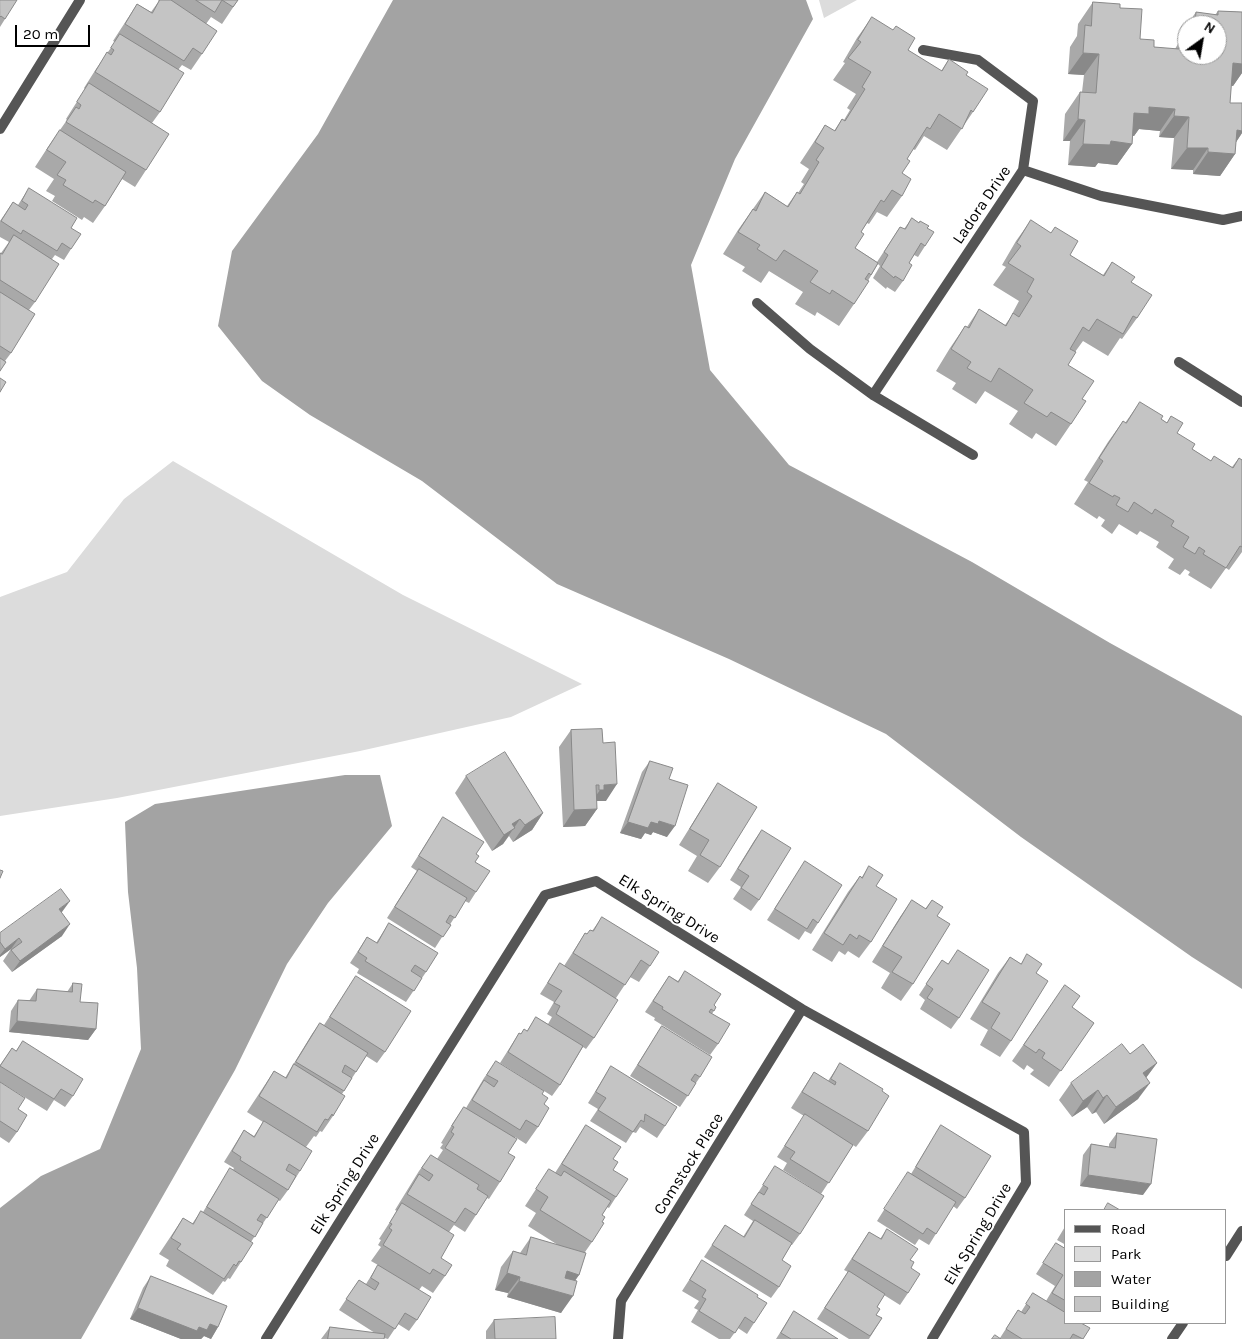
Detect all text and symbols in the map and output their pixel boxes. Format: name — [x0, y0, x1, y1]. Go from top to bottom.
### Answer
scale bar — [18, 15, 92, 47]
north arrow — [1177, 15, 1227, 65]
text: N — [1201, 18, 1218, 38]
text: 20 m — [23, 25, 58, 43]
street label: Ladora Drive — [949, 162, 1015, 248]
street label: Elk Spring Drive — [615, 870, 723, 948]
street label: Comstock Place — [650, 1110, 728, 1218]
street label: Elk Spring Drive — [306, 1130, 384, 1238]
street label: Elk Spring Drive — [940, 1179, 1016, 1289]
legend — [1064, 1209, 1227, 1324]
text: Road — [1111, 1220, 1146, 1238]
text: Park — [1111, 1245, 1141, 1263]
text: Water — [1111, 1270, 1151, 1288]
text: Building — [1111, 1295, 1169, 1313]

